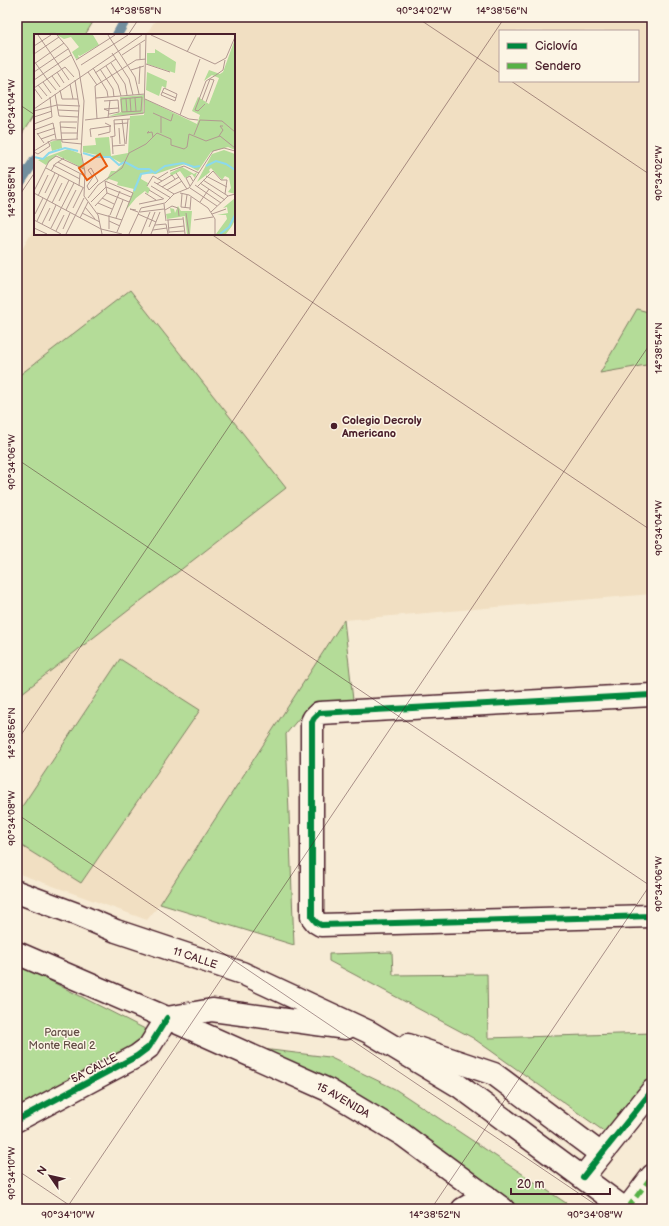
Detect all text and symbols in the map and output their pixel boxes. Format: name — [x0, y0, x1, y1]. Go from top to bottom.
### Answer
text: 14°38'58"N — [110, 5, 162, 17]
text: 90°34'02"W — [396, 5, 452, 17]
text: 14°38'56"N — [476, 5, 528, 17]
legend — [499, 30, 639, 82]
inset map — [34, 34, 235, 235]
text: Ciclovía — [535, 39, 578, 54]
text: Sendero — [535, 59, 581, 74]
text: 90°34'04"W — [6, 79, 18, 135]
text: 90°34'02"W — [653, 145, 665, 201]
text: 14°38'58"N — [6, 166, 18, 218]
text: 14°38'54"N — [653, 322, 665, 374]
place label: Colegio Decroly Americano — [341, 414, 422, 440]
marker: Colegio Decroly Americano — [329, 421, 339, 431]
text: 90°34'06"W — [6, 434, 18, 490]
text: 90°34'04"W — [653, 500, 665, 556]
text: 14°38'56"N — [6, 707, 18, 759]
text: 90°34'08"W — [6, 790, 18, 846]
text: 90°34'06"W — [653, 856, 665, 912]
street label: 11 CALLE — [171, 944, 219, 971]
park label: Parque Monte Real 2 — [29, 1026, 96, 1052]
street label: 5A CALLE — [69, 1051, 120, 1086]
street label: 15 AVENIDA — [315, 1080, 372, 1121]
text: 90°34'10"W — [6, 1146, 18, 1200]
north arrow — [30, 1156, 70, 1196]
text: N — [34, 1164, 50, 1178]
scale bar — [511, 1170, 610, 1196]
text: 20 m — [517, 1177, 544, 1192]
text: 90°34'10"W — [41, 1209, 95, 1221]
text: 14°38'52"N — [409, 1209, 461, 1221]
text: 90°34'08"W — [567, 1209, 623, 1221]

